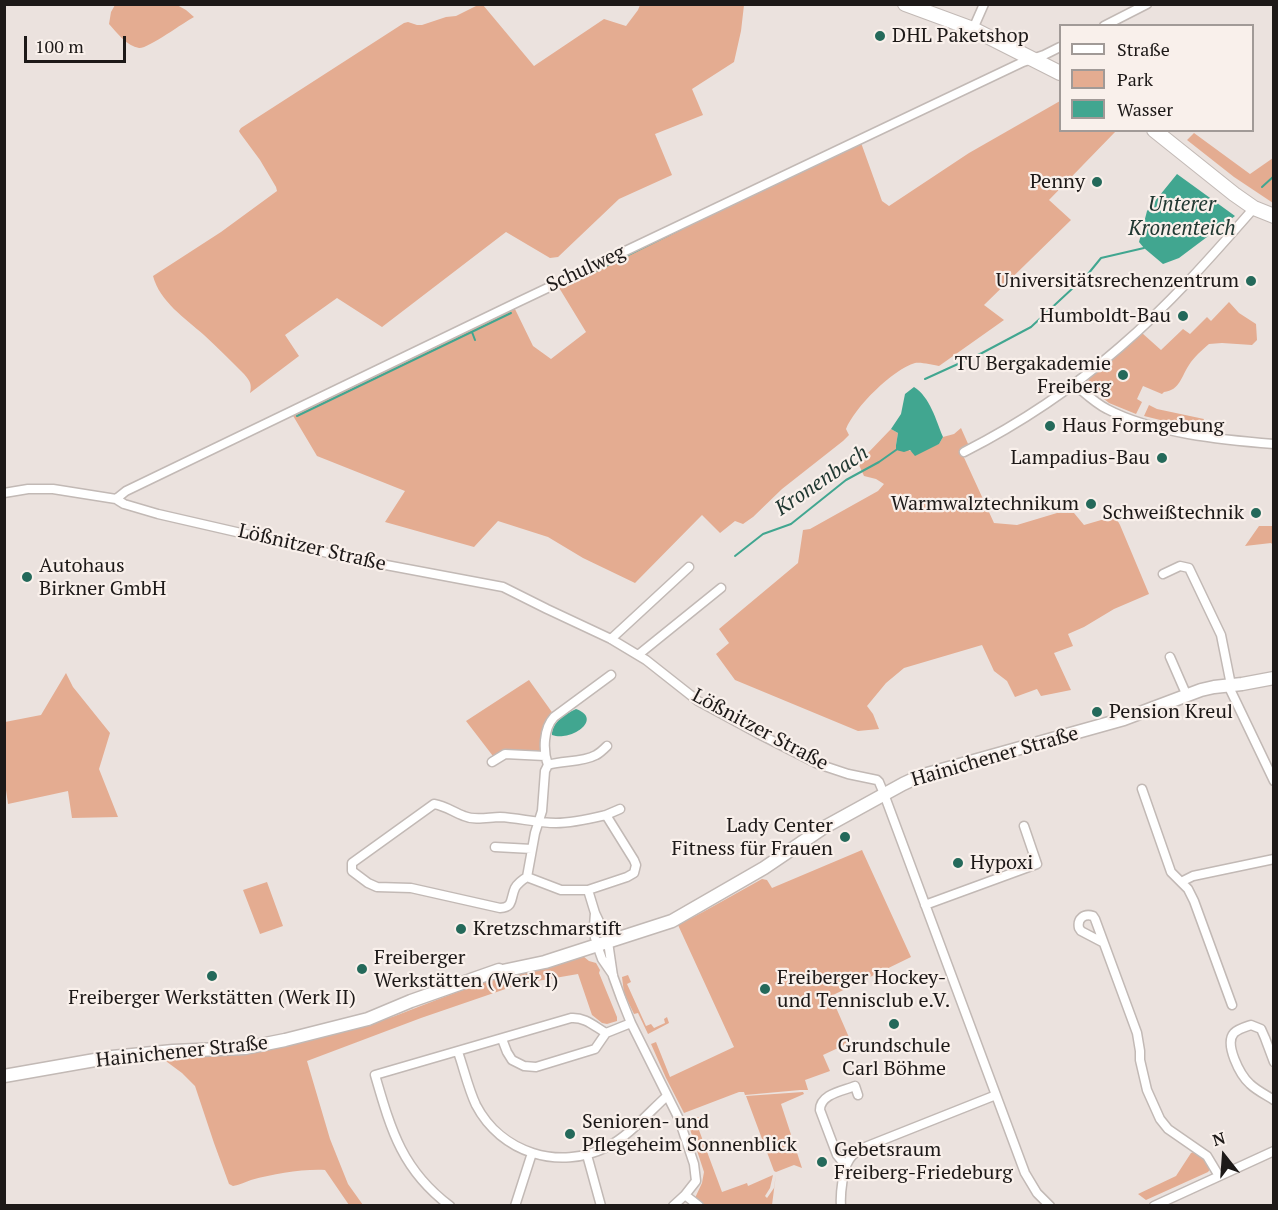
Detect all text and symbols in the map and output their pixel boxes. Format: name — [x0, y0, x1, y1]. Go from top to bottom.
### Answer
scale bar — [27, 24, 129, 62]
place label: DHL Paketshop — [892, 24, 1029, 48]
legend — [1059, 24, 1254, 132]
marker: DHL Paketshop — [873, 29, 887, 43]
text: 100 m — [35, 34, 84, 58]
text: Straße — [1117, 37, 1170, 61]
text: Park — [1117, 67, 1153, 91]
text: Wasser — [1117, 97, 1173, 121]
place label: Penny — [1030, 170, 1085, 194]
marker: Penny — [1090, 175, 1104, 189]
water label: Unterer Kronenteich — [1128, 192, 1236, 242]
street label: Schulweg — [543, 240, 629, 298]
place label: Universitätsrechenzentrum — [996, 269, 1239, 293]
marker: Universitätsrechenzentrum — [1244, 274, 1258, 288]
place label: Humboldt-Bau — [1040, 304, 1171, 328]
marker: Humboldt-Bau — [1176, 309, 1190, 323]
place label: TU Bergakademie Freiberg — [955, 352, 1111, 399]
marker: TU Bergakademie Freiberg — [1116, 368, 1130, 382]
place label: Haus Formgebung — [1062, 414, 1224, 438]
marker: Haus Formgebung — [1043, 419, 1057, 433]
water label: Kronenbach — [771, 441, 873, 521]
place label: Lampadius-Bau — [1011, 446, 1150, 470]
marker: Lampadius-Bau — [1155, 451, 1169, 465]
place label: Warmwalztechnikum — [891, 492, 1079, 516]
marker: Warmwalztechnikum — [1084, 497, 1098, 511]
place label: Schweißtechnik — [1102, 501, 1244, 525]
marker: Schweißtechnik — [1249, 506, 1263, 520]
street label: Lößnitzer Straße — [236, 519, 388, 577]
place label: Autohaus Birkner GmbH — [39, 554, 166, 601]
marker: Autohaus Birkner GmbH — [20, 570, 34, 584]
street label: Lößnitzer Straße — [688, 684, 832, 776]
place label: Pension Kreul — [1109, 700, 1233, 724]
marker: Pension Kreul — [1090, 705, 1104, 719]
street label: Hainichener Straße — [909, 722, 1081, 792]
place label: Lady Center Fitness für Frauen — [672, 814, 833, 861]
marker: Lady Center Fitness für Frauen — [838, 830, 852, 844]
place label: Hypoxi — [970, 851, 1033, 875]
marker: Hypoxi — [951, 856, 965, 870]
place label: Kretzschmarstift — [473, 917, 622, 941]
marker: Kretzschmarstift — [454, 922, 468, 936]
place label: Freiberger Werkstätten (Werk I) — [374, 946, 558, 993]
marker: Freiberger Werkstätten (Werk I) — [355, 962, 369, 976]
place label: Freiberger Hockey- und Tennisclub e.V. — [777, 966, 950, 1013]
marker: Freiberger Werkstätten (Werk II) — [205, 969, 219, 983]
marker: Freiberger Hockey- und Tennisclub e.V. — [758, 982, 772, 996]
place label: Freiberger Werkstätten (Werk II) — [68, 986, 356, 1010]
marker: Grundschule Carl Böhme — [887, 1017, 901, 1031]
street label: Hainichener Straße — [95, 1031, 269, 1073]
place label: Grundschule Carl Böhme — [837, 1034, 951, 1081]
place label: Senioren- und Pflegeheim Sonnenblick — [582, 1110, 797, 1157]
north arrow — [1194, 1126, 1254, 1186]
text: N — [1210, 1126, 1228, 1151]
marker: Senioren- und Pflegeheim Sonnenblick — [563, 1127, 577, 1141]
place label: Gebetsraum Freiberg-Friedeburg — [834, 1138, 1013, 1185]
marker: Gebetsraum Freiberg-Friedeburg — [815, 1155, 829, 1169]

